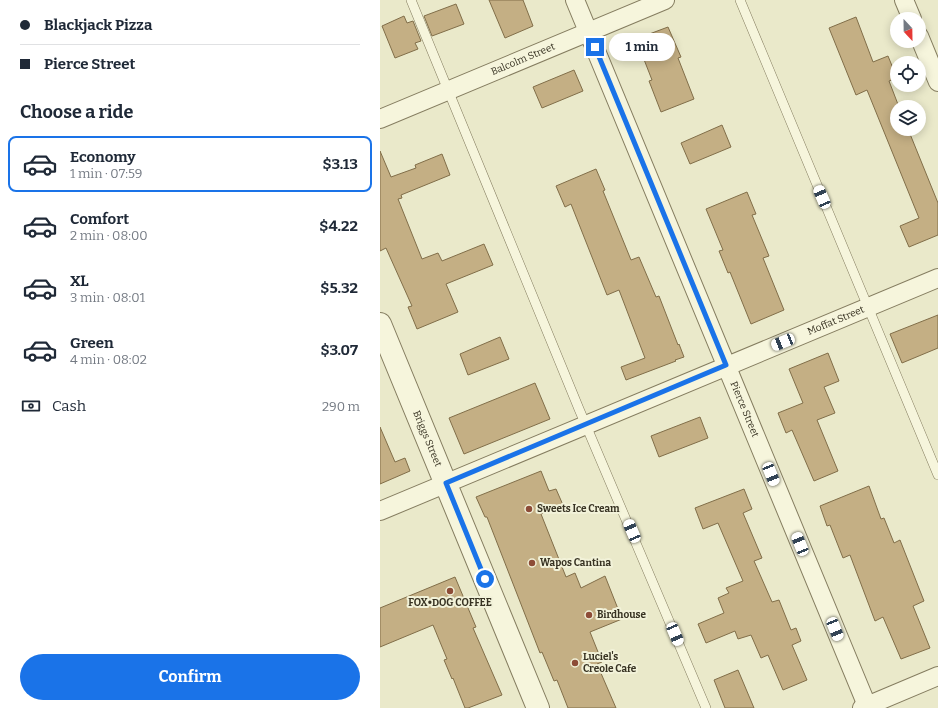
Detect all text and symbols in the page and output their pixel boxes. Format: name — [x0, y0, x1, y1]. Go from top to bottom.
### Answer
north arrow — [890, 12, 926, 48]
map controls — [890, 12, 926, 136]
text: Blackjack Pizza — [44, 16, 152, 34]
callout: 1 min — [609, 33, 675, 61]
route end — [586, 38, 604, 56]
text: 1 min — [626, 39, 658, 54]
street label: Balcolm Street — [489, 40, 557, 78]
text: Pierce Street — [44, 55, 135, 73]
button: locate — [890, 56, 926, 92]
button: layers — [890, 100, 926, 136]
text: Choose a ride — [20, 101, 133, 123]
icon: car — [22, 146, 58, 182]
text: Economy — [70, 148, 136, 166]
text: $3.13 — [323, 155, 358, 173]
text: 1 min · 07:59 — [70, 166, 142, 181]
car — [812, 184, 832, 210]
icon: car — [22, 208, 58, 244]
text: Comfort — [70, 210, 129, 228]
text: $4.22 — [319, 217, 358, 235]
text: 2 min · 08:00 — [70, 228, 148, 243]
icon: car — [22, 270, 58, 306]
text: XL — [70, 272, 89, 290]
text: $5.32 — [320, 279, 358, 297]
text: 3 min · 08:01 — [70, 290, 145, 305]
street label: Moffat Street — [806, 303, 866, 338]
icon: car — [22, 332, 58, 368]
car — [770, 332, 796, 352]
text: Green — [70, 334, 114, 352]
text: $3.07 — [320, 341, 358, 359]
text: 4 min · 08:02 — [70, 352, 147, 367]
street label: Pierce Street — [728, 380, 761, 439]
icon: cash — [20, 395, 42, 417]
text: Cash — [52, 397, 86, 415]
text: 290 m — [322, 399, 360, 414]
street label: Briggs Street — [410, 409, 444, 469]
car — [761, 461, 781, 487]
place label: Sweets Ice Cream — [537, 503, 620, 515]
marker: Sweets Ice Cream — [524, 504, 534, 514]
car — [622, 518, 642, 544]
car — [790, 531, 810, 557]
place label: Wapos Cantina — [540, 557, 611, 569]
marker: Wapos Cantina — [527, 558, 537, 568]
route start — [476, 570, 494, 588]
marker: FOX•DOG COFFEE — [445, 586, 455, 596]
place label: FOX•DOG COFFEE — [408, 597, 492, 609]
place label: Birdhouse — [597, 609, 646, 621]
marker: Birdhouse — [584, 610, 594, 620]
car — [825, 616, 845, 642]
car — [665, 621, 685, 647]
place label: Luciel's Creole Cafe — [583, 651, 637, 675]
button: Confirm — [20, 654, 360, 700]
marker: Luciel's Creole Cafe — [570, 658, 580, 668]

